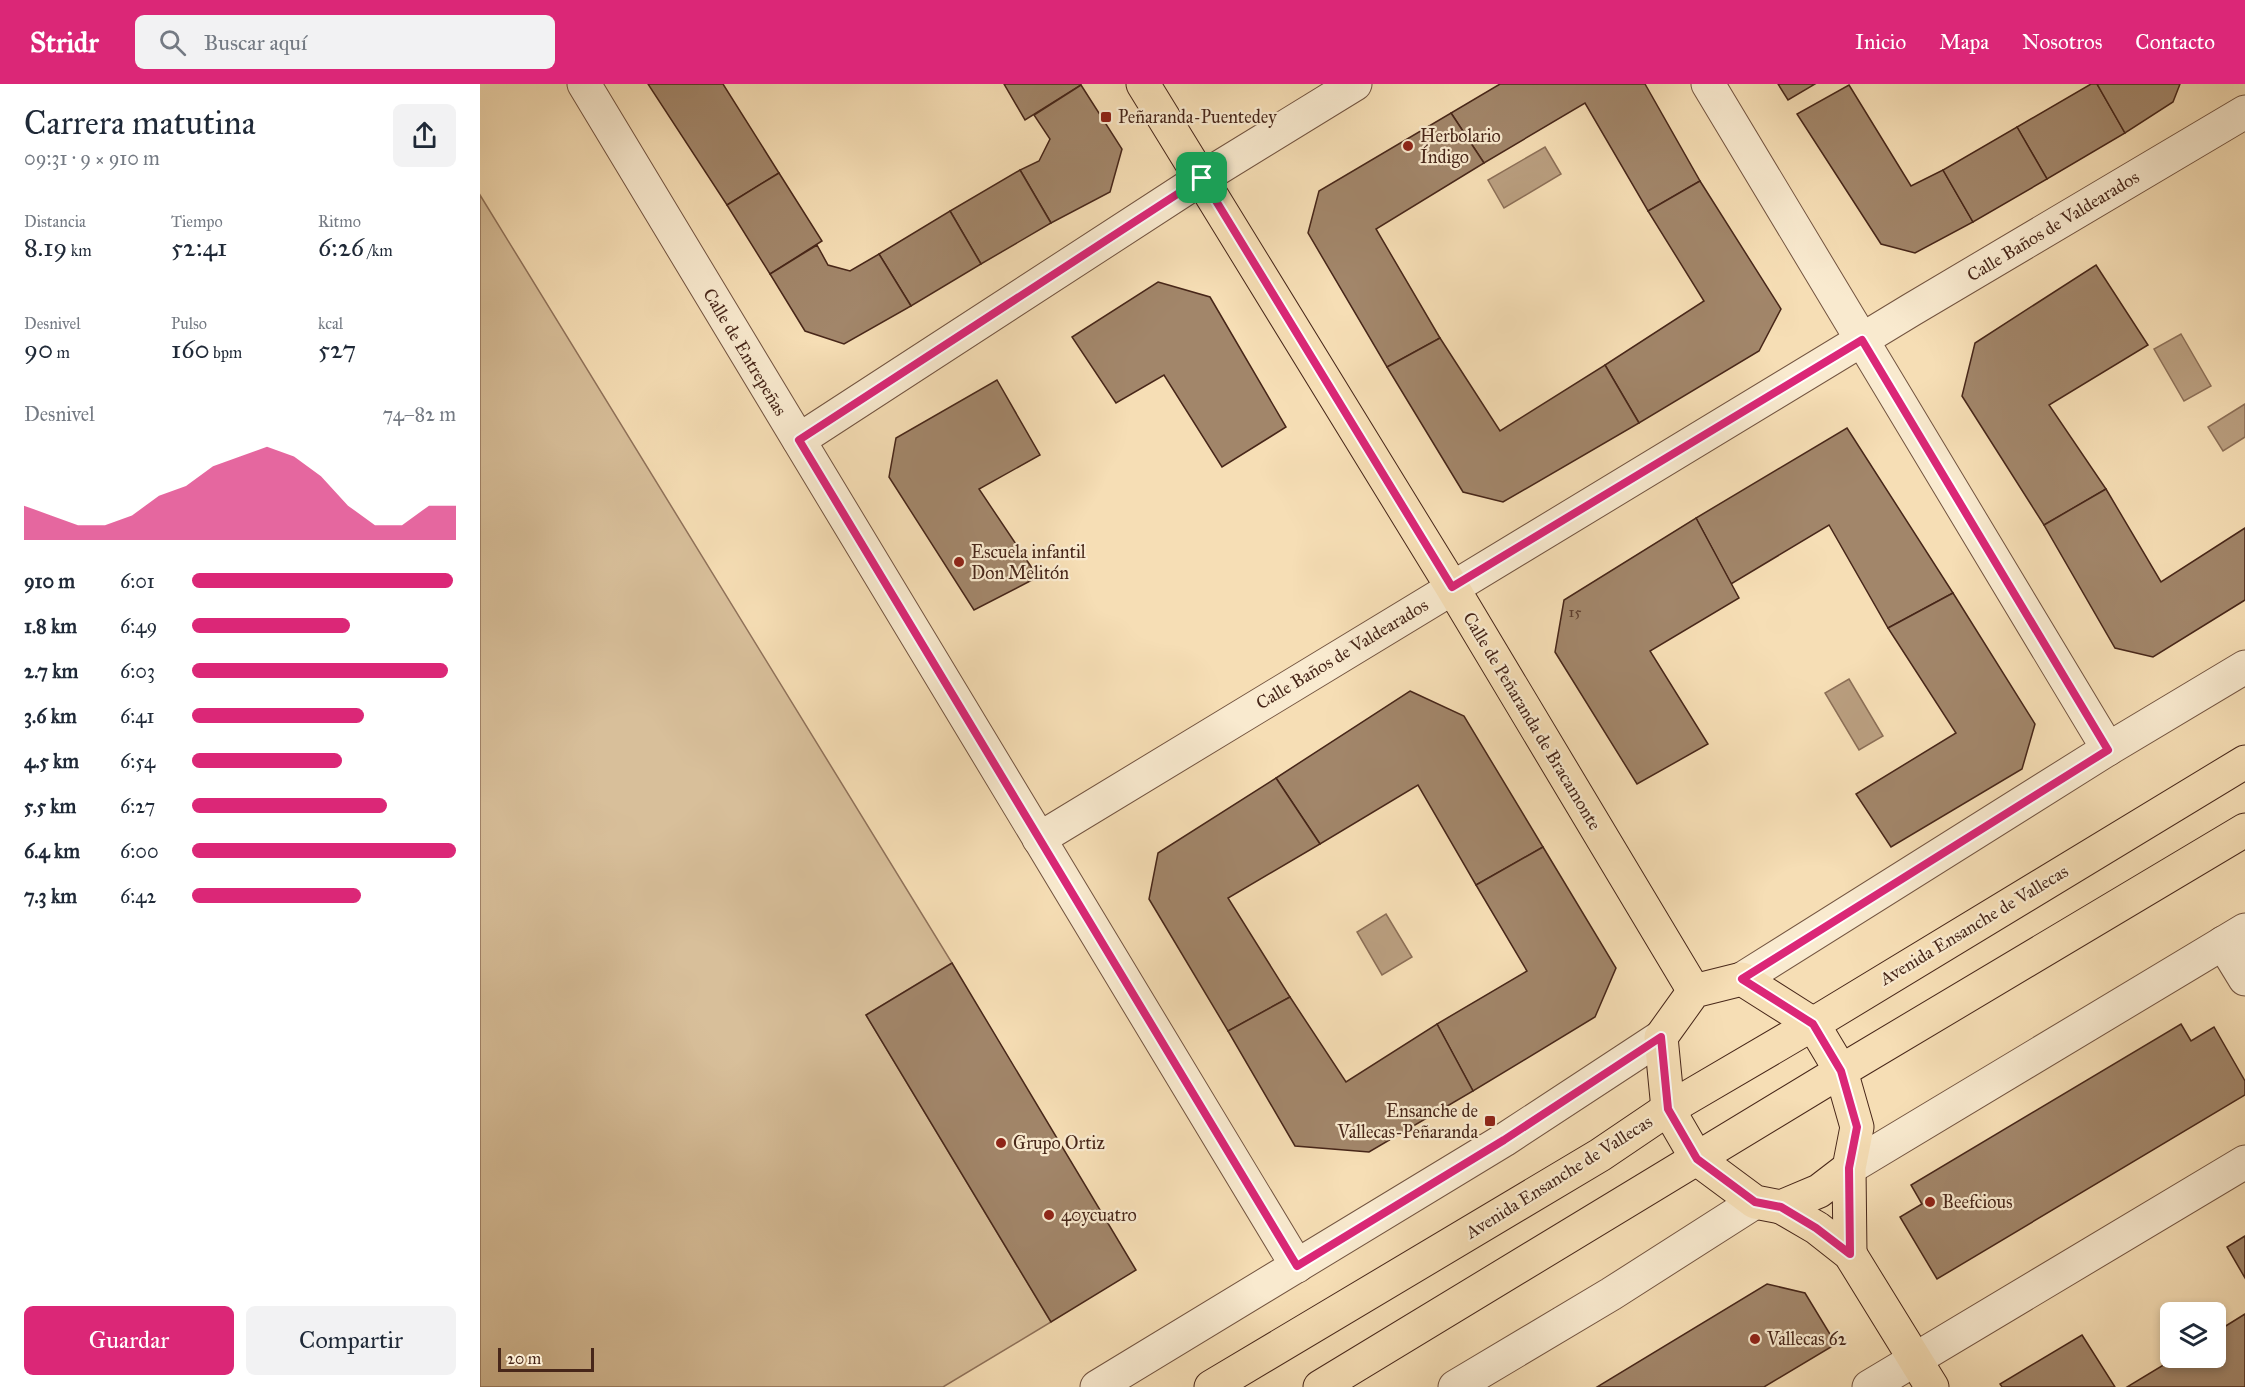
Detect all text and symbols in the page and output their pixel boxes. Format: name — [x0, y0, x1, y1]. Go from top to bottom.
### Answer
search box — [135, 15, 555, 69]
text: Stridr — [30, 25, 99, 60]
icon: search — [156, 26, 189, 59]
text: Buscar aquí — [204, 29, 307, 56]
text: Inicio — [1855, 29, 1906, 55]
text: Mapa — [1939, 29, 1989, 55]
text: Nosotros — [2022, 29, 2102, 55]
text: Contacto — [2135, 29, 2215, 55]
text: Carrera matutina — [24, 103, 256, 143]
button: share — [393, 104, 456, 167]
place label: Peñaranda-Puentedey — [1118, 106, 1277, 128]
marker: Peñaranda-Puentedey — [1099, 110, 1113, 124]
place label: Herbolario Índigo — [1420, 125, 1501, 169]
marker: Herbolario Índigo — [1401, 139, 1415, 153]
text: 09:31 · 9 × 910 m — [24, 146, 160, 170]
pin — [1176, 152, 1227, 203]
icon: arrive — [1185, 161, 1218, 194]
street label: Calle Baños de Valdearados — [1963, 166, 2143, 286]
text: Distancia — [24, 212, 86, 231]
text: Tiempo — [171, 212, 223, 231]
text: Ritmo — [318, 212, 361, 231]
text: 8.19 — [24, 231, 67, 263]
text: 52:41 — [171, 231, 227, 263]
text: 6:26 — [318, 231, 364, 263]
text: km — [67, 241, 92, 260]
text: /km — [364, 241, 393, 260]
street label: Calle de Entrepeñas — [698, 284, 792, 420]
text: Desnivel — [24, 314, 80, 333]
text: Pulso — [171, 314, 207, 333]
text: kcal — [318, 314, 343, 333]
text: 90 — [24, 333, 53, 365]
text: 160 — [171, 333, 210, 365]
text: 527 — [318, 333, 356, 365]
text: m — [53, 343, 70, 362]
text: bpm — [210, 343, 242, 362]
text: Desnivel — [24, 402, 95, 426]
text: 74–82 m — [383, 402, 456, 426]
place label: Escuela infantil Don Melitón — [971, 541, 1086, 584]
marker: Escuela infantil Don Melitón — [952, 555, 966, 569]
text: 910 m — [24, 569, 75, 593]
text: 6:01 — [120, 569, 155, 593]
street label: Calle Baños de Valdearados — [1252, 594, 1432, 714]
house number: 15 — [1569, 603, 1581, 621]
street label: Calle de Peñaranda de Bracamonte — [1458, 608, 1606, 834]
text: 1.8 km — [24, 614, 77, 638]
text: 6:49 — [120, 614, 157, 638]
text: 2.7 km — [24, 659, 78, 683]
text: 6:03 — [120, 659, 155, 683]
text: 3.6 km — [24, 704, 77, 728]
text: 6:41 — [120, 704, 154, 728]
text: 4.5 km — [24, 749, 79, 773]
text: 6:54 — [120, 749, 155, 773]
text: 5.5 km — [24, 794, 76, 818]
text: 6:27 — [120, 794, 155, 818]
text: 6.4 km — [24, 839, 80, 863]
text: 6:00 — [120, 839, 159, 863]
street label: Avenida Ensanche de Vallecas — [1875, 860, 2072, 991]
text: 7.3 km — [24, 884, 77, 908]
text: 6:42 — [120, 884, 156, 908]
place label: Ensanche de Vallecas-Peñaranda — [1337, 1100, 1478, 1143]
street label: Avenida Ensanche de Vallecas — [1461, 1110, 1656, 1244]
marker: Ensanche de Vallecas-Peñaranda — [1483, 1114, 1497, 1128]
place label: Grupo Ortiz — [1013, 1132, 1105, 1154]
marker: Grupo Ortiz — [994, 1136, 1008, 1150]
place label: Beefcious — [1942, 1191, 2013, 1213]
marker: Beefcious — [1923, 1195, 1937, 1209]
place label: 40ycuatro — [1061, 1204, 1137, 1226]
marker: 40ycuatro — [1042, 1208, 1056, 1222]
map controls — [2160, 1302, 2226, 1368]
button: layers — [2160, 1302, 2226, 1368]
button: Guardar — [24, 1306, 234, 1375]
button: Compartir — [246, 1306, 456, 1375]
place label: Vallecas 62 — [1766, 1328, 1847, 1350]
marker: Vallecas 62 — [1748, 1332, 1762, 1346]
scale bar — [498, 1345, 594, 1372]
text: 20 m — [507, 1349, 541, 1368]

